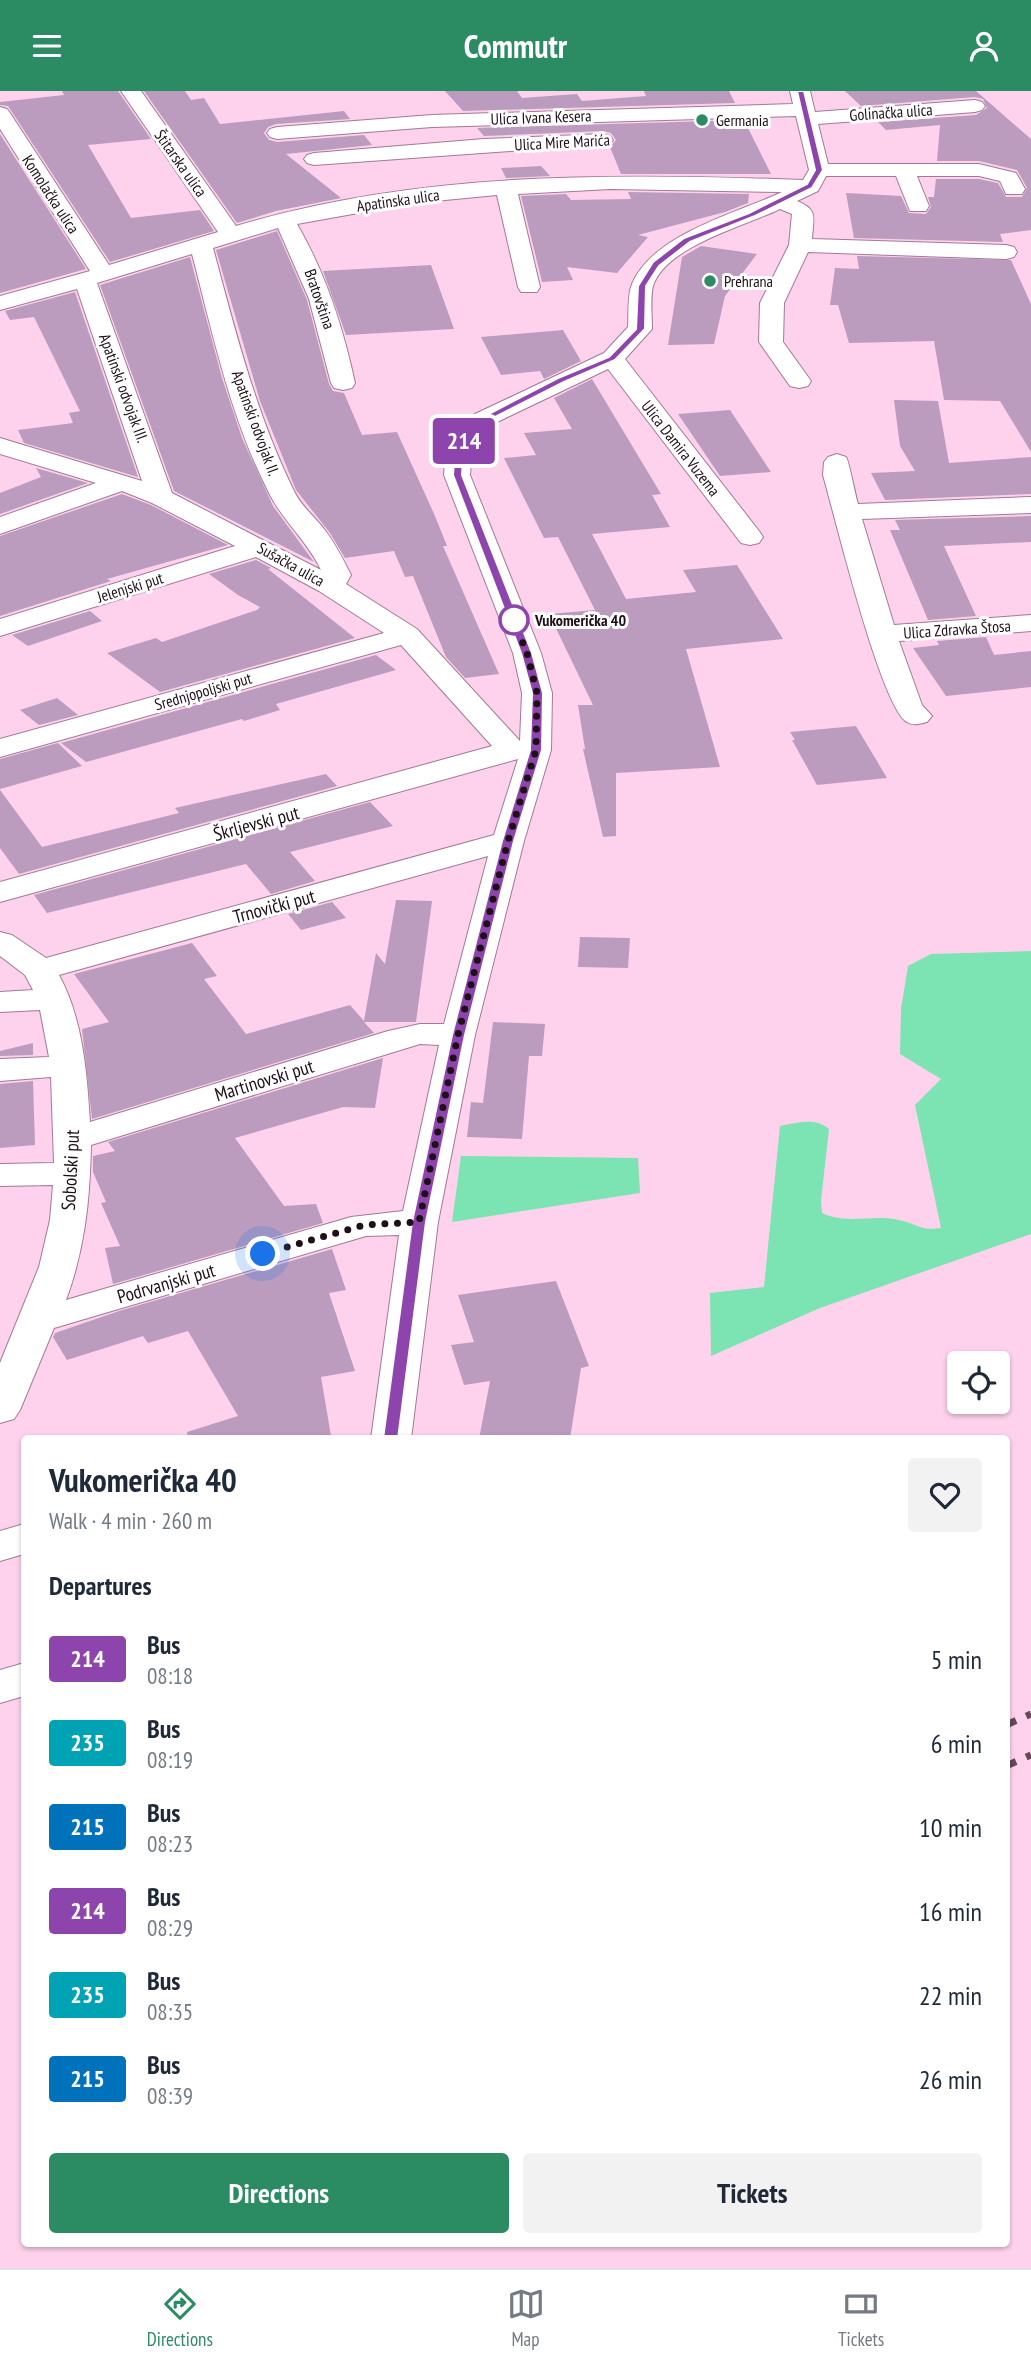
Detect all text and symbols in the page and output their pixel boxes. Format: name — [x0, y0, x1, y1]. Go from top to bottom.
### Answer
text: Commutr — [464, 25, 567, 67]
icon: menu — [28, 27, 66, 65]
icon: person — [965, 27, 1003, 65]
street label: Golinačka ulica — [849, 99, 933, 125]
street label: Ulica Ivana Kesera — [490, 105, 592, 129]
place label: Germania — [716, 110, 769, 130]
marker: Germania — [694, 112, 710, 128]
street label: Štitarska ulica — [151, 125, 211, 201]
street label: Ulica Mire Marića — [514, 130, 610, 154]
street label: Komolačka ulica — [18, 151, 84, 237]
street label: Apatinska ulica — [355, 184, 441, 216]
street label: Bratovština — [300, 266, 340, 332]
place label: Prehrana — [724, 271, 773, 291]
marker: Prehrana — [702, 273, 718, 289]
street label: Apatinski odvojak III. — [95, 331, 153, 445]
street label: Apatinski odvojak II. — [228, 368, 284, 479]
street label: Ulica Damira Vuzema — [637, 396, 725, 500]
line badge: 214 — [424, 418, 504, 464]
text: 214 — [447, 425, 481, 456]
street label: Sušačka ulica — [254, 537, 328, 591]
street label: Jelenjski put — [94, 567, 166, 607]
marker: Vukomerička 40 — [499, 605, 529, 635]
place label: Vukomerička 40 — [534, 610, 626, 630]
street label: Ulica Zdravka Štosa — [903, 615, 1011, 643]
street label: Srednjopoljski put — [152, 667, 254, 714]
street label: Škrljevski put — [210, 800, 302, 846]
street label: Trnovički put — [230, 883, 318, 928]
street label: Martinovski put — [212, 1053, 317, 1106]
street label: Sobolski put — [56, 1128, 84, 1211]
your location — [245, 1236, 280, 1271]
street label: Podrvanjski put — [114, 1257, 218, 1308]
map controls — [947, 1351, 1010, 1414]
button: locate — [947, 1351, 1010, 1414]
text: Vukomerička 40 — [49, 1458, 237, 1501]
button: heart — [908, 1458, 982, 1532]
text: Walk · 4 min · 260 m — [49, 1506, 212, 1535]
text: Departures — [49, 1569, 152, 1602]
text: Bus — [147, 1628, 180, 1661]
text: 214 — [70, 1643, 105, 1674]
text: 5 min — [931, 1643, 982, 1676]
text: 08:18 — [147, 1661, 193, 1690]
text: Bus — [147, 1712, 180, 1745]
text: 235 — [70, 1727, 105, 1758]
text: 6 min — [931, 1727, 982, 1760]
text: 08:19 — [147, 1745, 193, 1774]
text: Bus — [147, 1796, 180, 1829]
text: 215 — [70, 1811, 105, 1842]
text: 10 min — [919, 1811, 982, 1844]
text: 08:23 — [147, 1829, 193, 1858]
text: Bus — [147, 1880, 180, 1913]
text: 214 — [70, 1895, 105, 1926]
text: 16 min — [919, 1895, 982, 1928]
text: 08:29 — [147, 1913, 193, 1942]
text: Bus — [147, 1964, 180, 1997]
text: 235 — [70, 1979, 105, 2010]
text: 22 min — [919, 1979, 982, 2012]
text: 08:35 — [147, 1997, 193, 2026]
text: Bus — [147, 2048, 180, 2081]
text: 215 — [70, 2063, 105, 2094]
text: 26 min — [919, 2063, 982, 2096]
text: 08:39 — [147, 2081, 193, 2110]
button: Directions — [49, 2153, 509, 2233]
button: Tickets — [523, 2153, 982, 2233]
tab: Directions — [147, 2285, 213, 2351]
tab: Map — [507, 2285, 545, 2351]
tab: Tickets — [838, 2285, 884, 2351]

